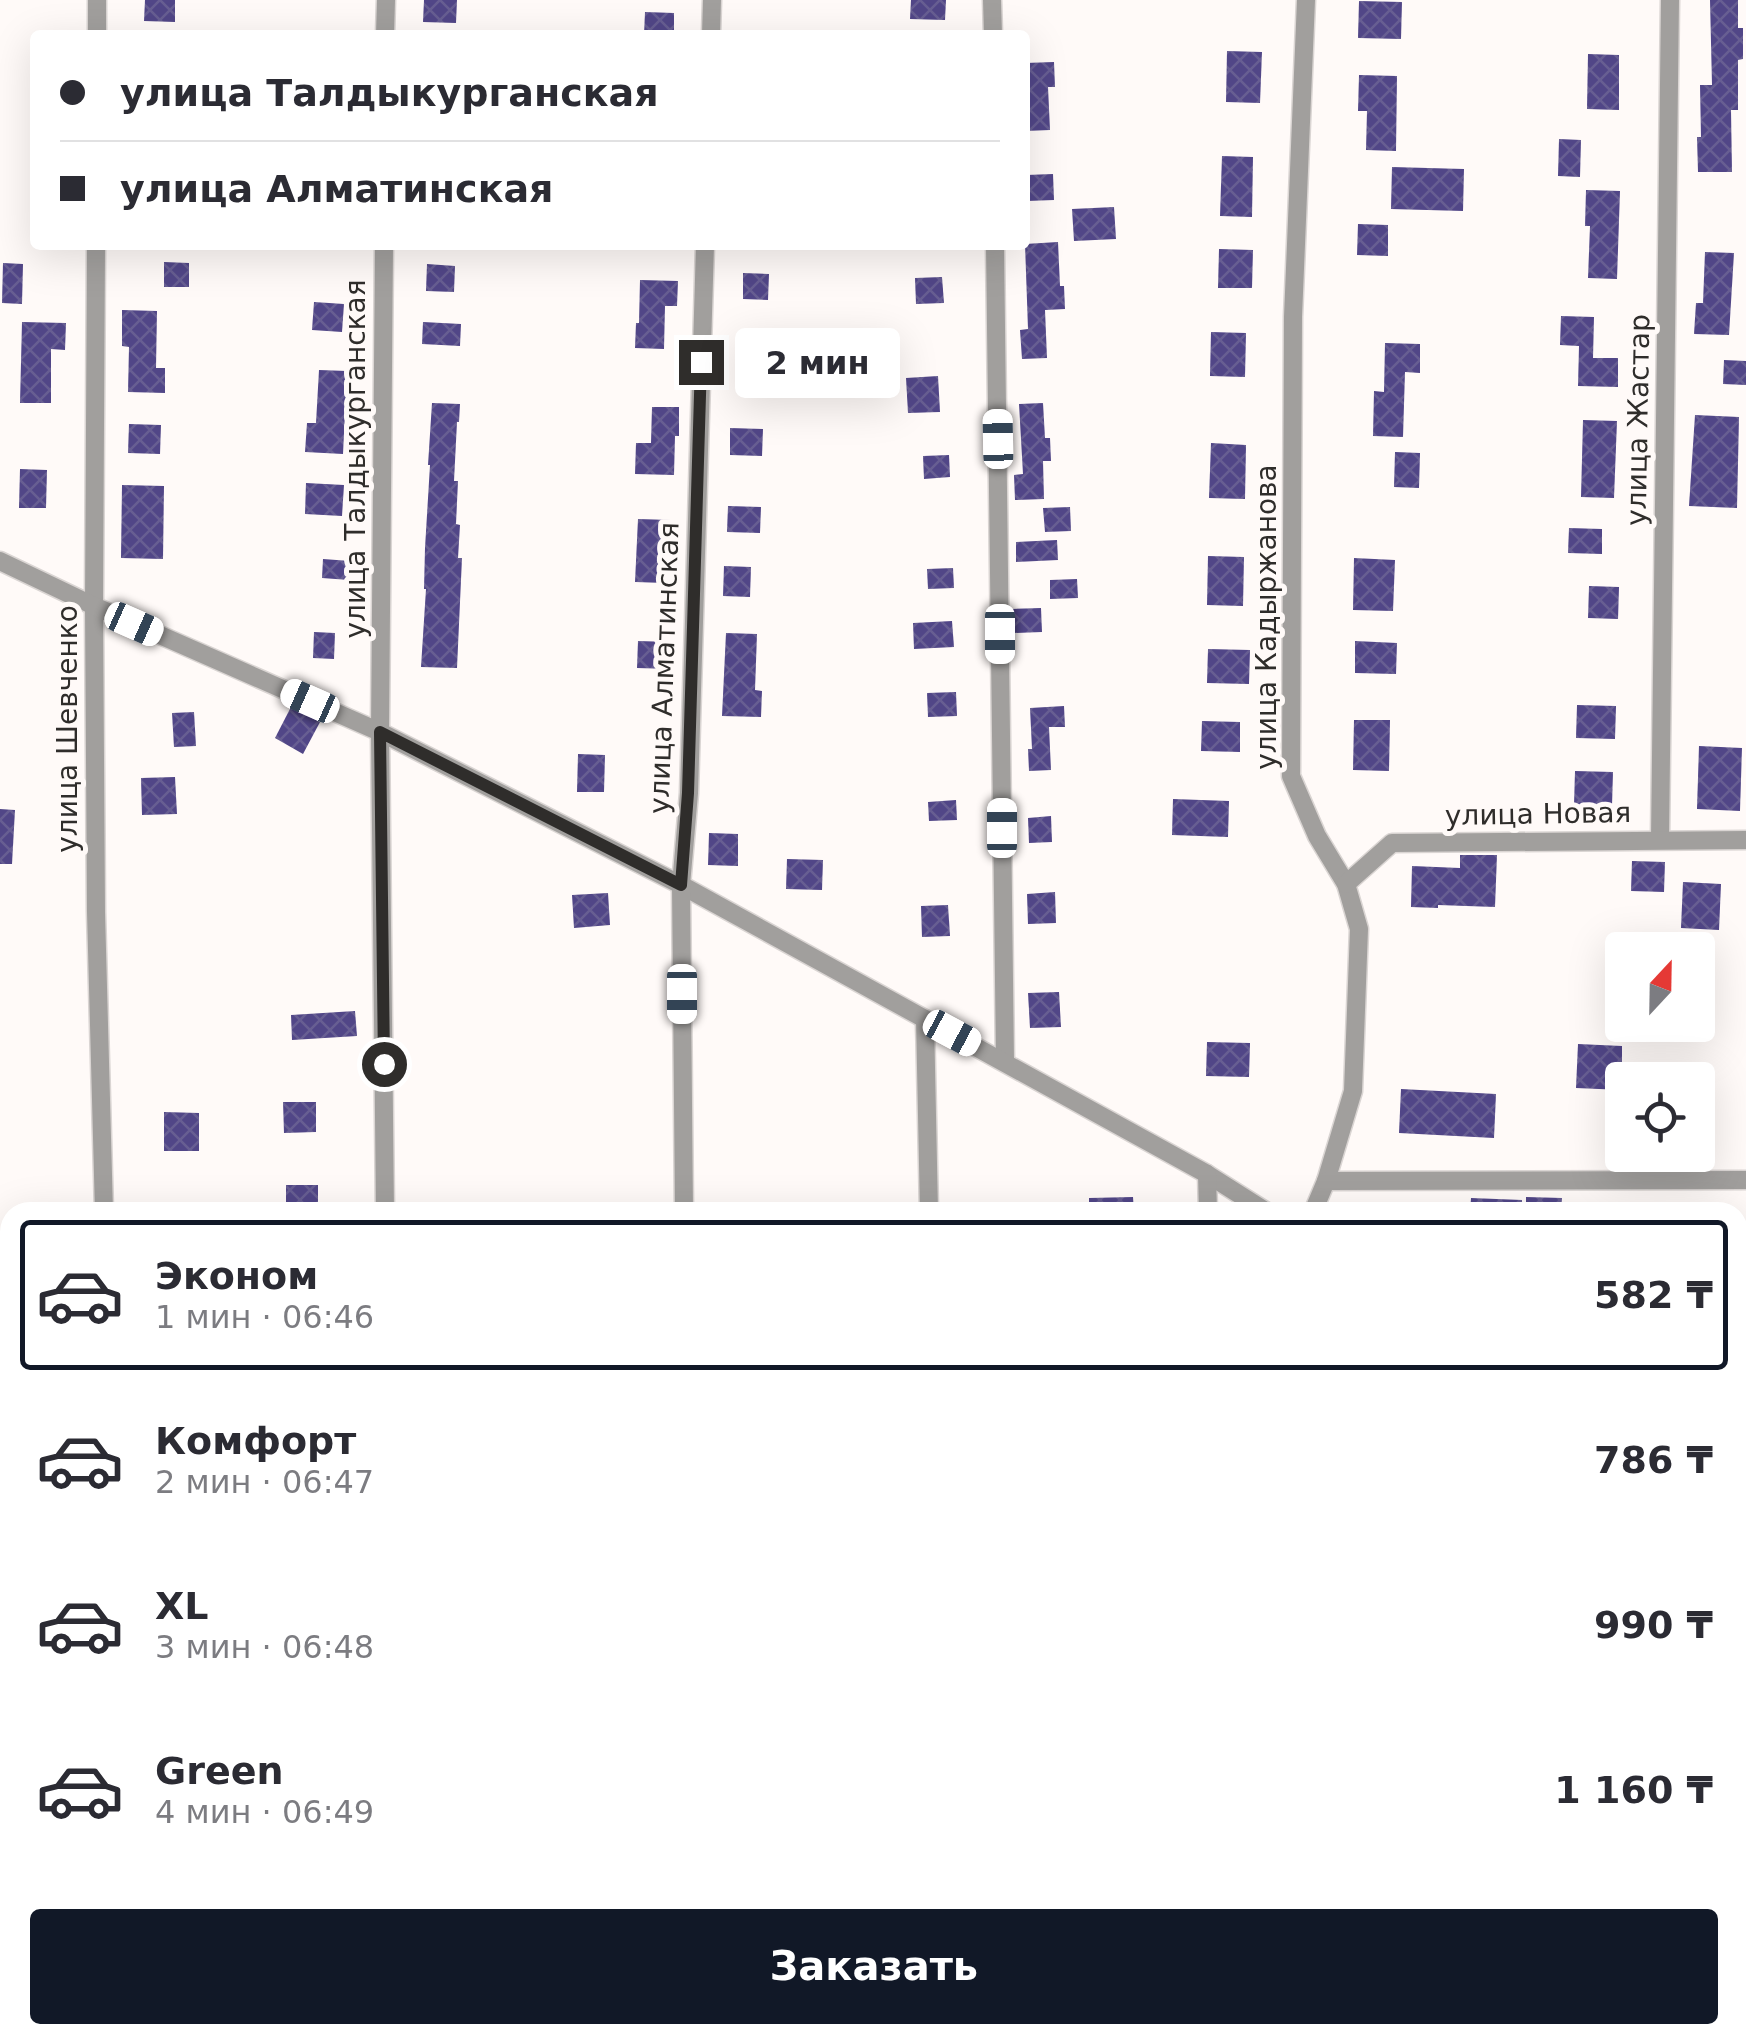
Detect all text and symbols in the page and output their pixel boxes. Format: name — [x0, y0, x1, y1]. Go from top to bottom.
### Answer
text: улица Талдыкурганская — [120, 71, 659, 115]
text: улица Алматинская — [120, 167, 553, 211]
street label: улица Талдыкурганская — [339, 279, 372, 639]
street label: улица Жастар — [1620, 314, 1656, 526]
callout: 2 мин — [736, 327, 901, 397]
route end — [679, 340, 724, 385]
text: 2 мин — [765, 344, 870, 382]
car — [982, 409, 1014, 469]
street label: улица Кадыржанова — [1250, 464, 1283, 770]
street label: улица Алматинская — [642, 521, 686, 815]
car — [100, 598, 168, 650]
car — [985, 604, 1015, 664]
street label: улица Шевченко — [51, 605, 84, 853]
car — [276, 675, 344, 727]
street label: улица Новая — [1444, 796, 1632, 832]
car — [987, 798, 1017, 858]
north arrow — [1605, 932, 1715, 1042]
map controls — [1605, 932, 1715, 1172]
car — [667, 964, 697, 1024]
car — [918, 1006, 986, 1060]
route start — [362, 1042, 407, 1087]
button: locate — [1605, 1062, 1715, 1172]
icon: car — [35, 1250, 125, 1340]
text: Эконом — [155, 1254, 318, 1298]
text: 582 ₸ — [1594, 1273, 1713, 1317]
text: 1 мин · 06:46 — [155, 1298, 374, 1336]
icon: car — [35, 1415, 125, 1505]
text: Комфорт — [155, 1419, 356, 1463]
text: 786 ₸ — [1594, 1438, 1713, 1482]
text: 2 мин · 06:47 — [155, 1463, 374, 1501]
icon: car — [35, 1580, 125, 1670]
text: XL — [155, 1584, 209, 1628]
text: 990 ₸ — [1594, 1603, 1713, 1647]
text: 3 мин · 06:48 — [155, 1628, 374, 1666]
icon: car — [35, 1745, 125, 1835]
text: Green — [155, 1749, 284, 1793]
text: 1 160 ₸ — [1554, 1768, 1713, 1812]
text: 4 мин · 06:49 — [155, 1793, 374, 1831]
button: Заказать — [30, 1909, 1718, 2024]

